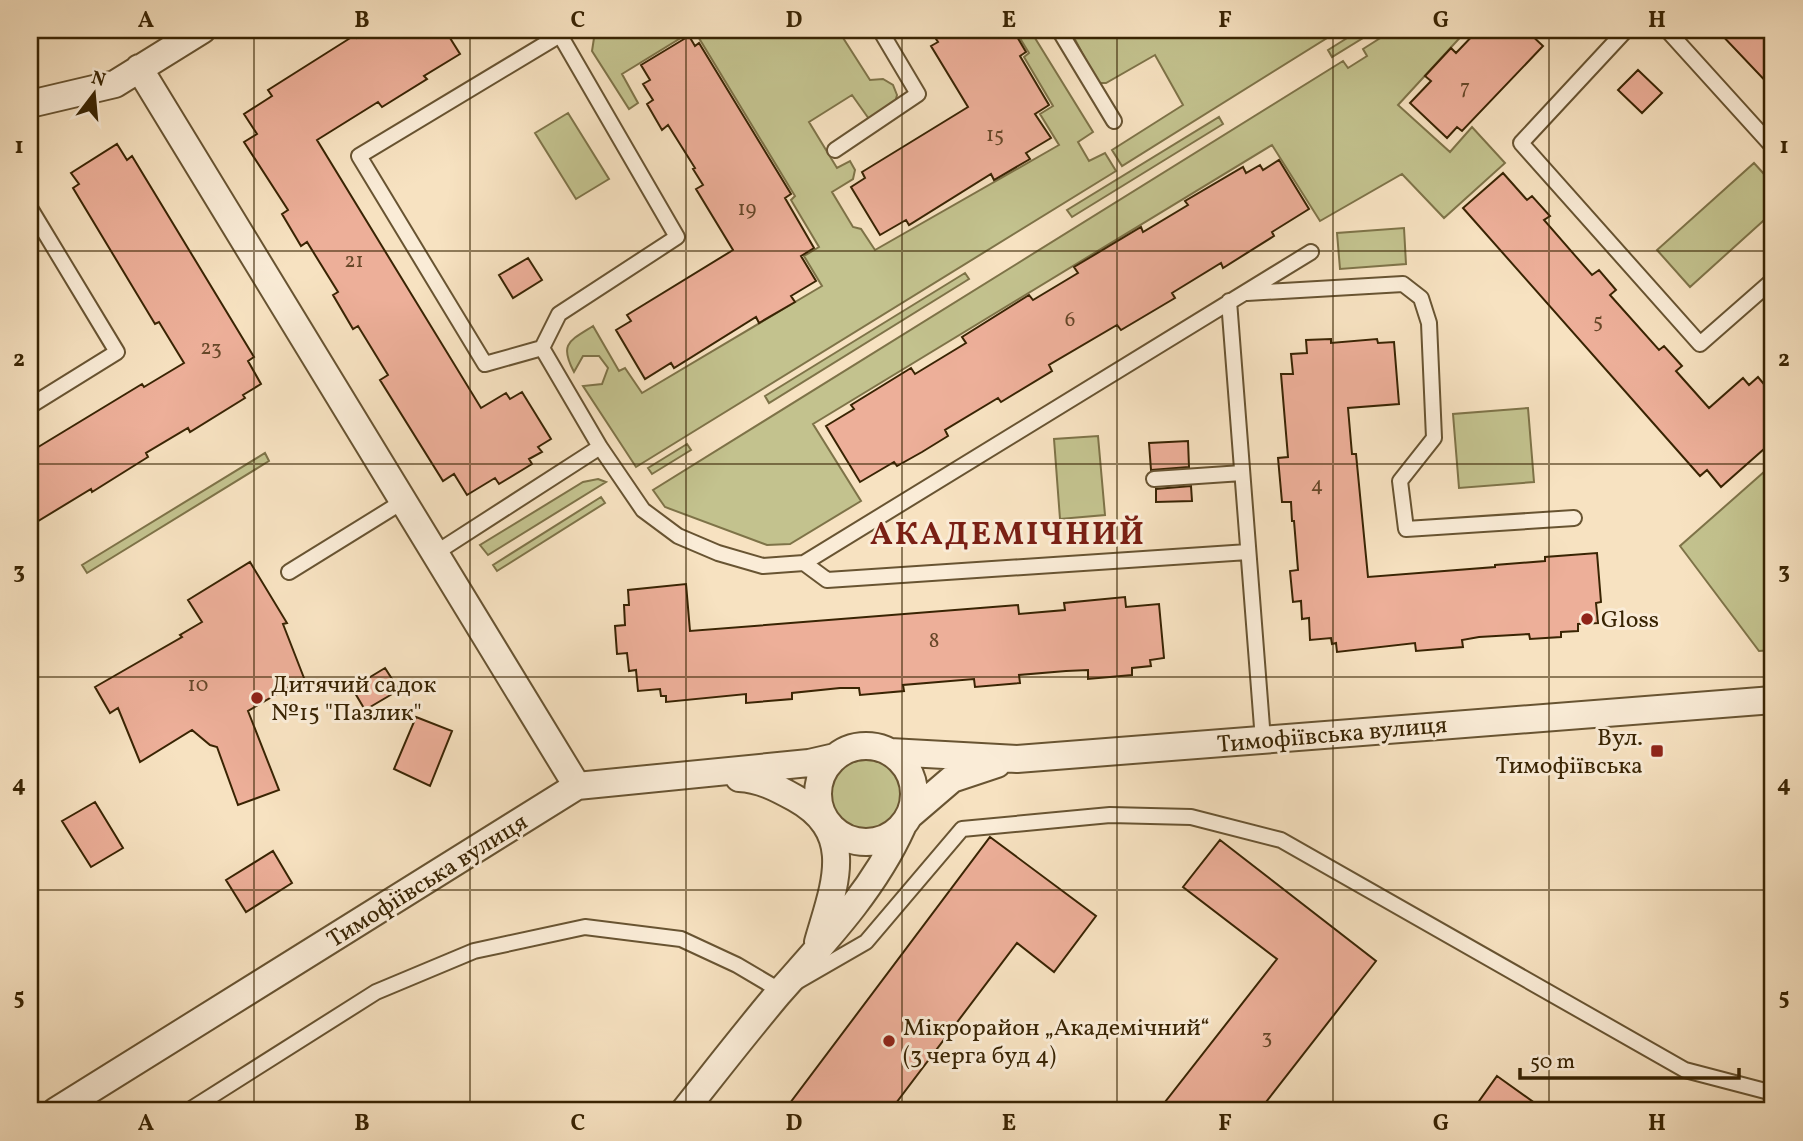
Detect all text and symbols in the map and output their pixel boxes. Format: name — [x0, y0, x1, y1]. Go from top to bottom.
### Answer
text: A — [138, 5, 154, 37]
text: B — [354, 5, 370, 37]
text: C — [571, 5, 585, 37]
text: D — [786, 5, 803, 37]
text: E — [1002, 5, 1016, 37]
text: F — [1218, 5, 1232, 37]
text: G — [1433, 5, 1449, 37]
text: H — [1648, 5, 1666, 37]
north arrow — [60, 60, 130, 130]
text: N — [88, 65, 109, 94]
house number: 7 — [1460, 74, 1470, 103]
house number: 15 — [986, 121, 1004, 150]
text: 1 — [14, 131, 24, 163]
text: 1 — [1779, 131, 1789, 163]
house number: 19 — [737, 195, 757, 224]
house number: 21 — [344, 247, 364, 276]
house number: 6 — [1065, 306, 1075, 335]
house number: 5 — [1593, 307, 1603, 336]
house number: 23 — [200, 334, 222, 363]
text: 2 — [13, 344, 25, 376]
text: 2 — [1778, 344, 1790, 376]
house number: 4 — [1311, 471, 1323, 500]
district label: АКАДЕМІЧНИЙ — [870, 514, 1146, 558]
text: 3 — [13, 556, 25, 588]
text: 3 — [1778, 556, 1790, 588]
place label: Gloss — [1601, 604, 1659, 638]
marker: Gloss — [1579, 611, 1595, 627]
house number: 8 — [929, 627, 939, 656]
place label: Дитячий садок №15 "Пазлик" — [271, 669, 436, 731]
house number: 10 — [188, 671, 208, 700]
marker: Дитячий садок №15 "Пазлик" — [249, 690, 265, 706]
street label: Тимофіївська вулиця — [1216, 709, 1449, 763]
place label: Вул. Тимофіївська — [1496, 722, 1643, 784]
marker: Вул. Тимофіївська — [1649, 743, 1665, 759]
text: 4 — [12, 769, 26, 801]
text: 4 — [1777, 769, 1791, 801]
street label: Тимофіївська вулиця — [321, 806, 535, 957]
text: 5 — [13, 982, 25, 1014]
text: 5 — [1778, 982, 1790, 1014]
place label: Мікрорайон „Академічний“ (3 черга буд 4) — [903, 1012, 1210, 1074]
house number: 3 — [1262, 1023, 1272, 1052]
marker: Мікрорайон „Академічний“ (3 черга буд 4) — [881, 1033, 897, 1049]
scale bar — [1520, 1036, 1738, 1080]
text: 50 m — [1530, 1048, 1575, 1077]
text: A — [138, 1108, 154, 1140]
text: B — [354, 1108, 370, 1140]
text: C — [571, 1108, 585, 1140]
text: D — [786, 1108, 803, 1140]
text: E — [1002, 1108, 1016, 1140]
text: F — [1218, 1108, 1232, 1140]
text: G — [1433, 1108, 1449, 1140]
text: H — [1648, 1108, 1666, 1140]

